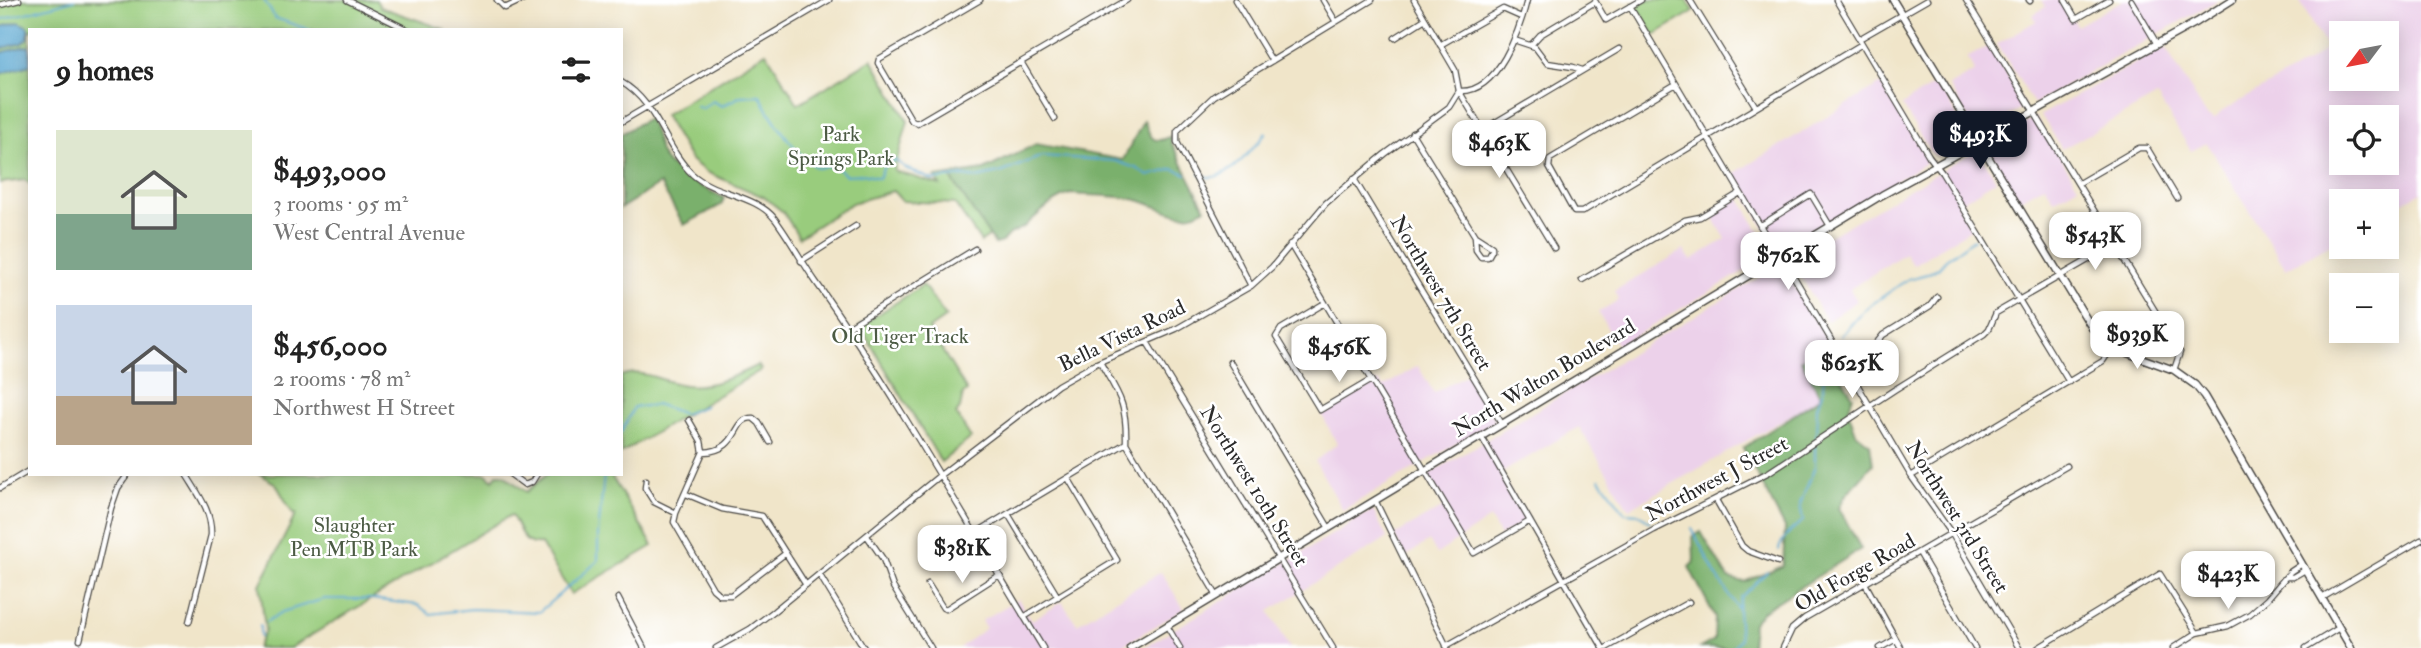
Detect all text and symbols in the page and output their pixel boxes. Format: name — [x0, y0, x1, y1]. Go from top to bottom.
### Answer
north arrow — [2329, 21, 2399, 91]
map controls — [2329, 21, 2399, 343]
icon: filters — [557, 51, 595, 89]
text: 9 homes — [56, 52, 154, 89]
button: locate — [2329, 105, 2399, 175]
pin: $493K — [1931, 111, 2029, 171]
text: $493K — [1949, 119, 2011, 148]
pin: $463K — [1450, 120, 1548, 180]
park label: Park Springs Park — [788, 121, 894, 172]
text: $463K — [1468, 128, 1530, 157]
text: $493,000 — [273, 152, 386, 189]
icon: home — [112, 158, 196, 242]
text: 3 rooms · 95 m² — [273, 189, 408, 218]
button: + — [2329, 189, 2399, 259]
street label: Northwest 7th Street — [1384, 210, 1498, 376]
pin: $543K — [2046, 212, 2144, 272]
text: West Central Avenue — [273, 218, 465, 247]
text: $543K — [2065, 220, 2125, 249]
pin: $762K — [1739, 232, 1837, 292]
text: $762K — [1757, 240, 1819, 269]
button: − — [2329, 273, 2399, 343]
street label: Bella Vista Road — [1054, 293, 1190, 378]
street label: North Walton Boulevard — [1448, 312, 1641, 443]
pin: $939K — [2088, 312, 2186, 371]
text: $939K — [2106, 319, 2168, 348]
park label: Old Tiger Track — [831, 323, 969, 350]
pin: $456K — [1290, 324, 1388, 384]
text: $456,000 — [273, 327, 388, 364]
text: $456K — [1307, 332, 1371, 361]
icon: home — [112, 333, 196, 417]
pin: $625K — [1803, 340, 1901, 400]
text: $625K — [1821, 348, 1883, 377]
text: 2 rooms · 78 m² — [273, 364, 411, 393]
text: Northwest H Street — [273, 393, 455, 422]
street label: Northwest 10th Street — [1194, 400, 1315, 572]
street label: Northwest J Street — [1641, 430, 1793, 528]
street label: Northwest 3rd Street — [1899, 436, 2015, 598]
park label: Slaughter Pen MTB Park — [290, 512, 418, 563]
pin: $381K — [913, 526, 1011, 585]
street label: Old Forge Road — [1790, 527, 1921, 618]
text: $381K — [934, 533, 990, 562]
pin: $423K — [2179, 552, 2277, 611]
text: $423K — [2197, 559, 2259, 588]

